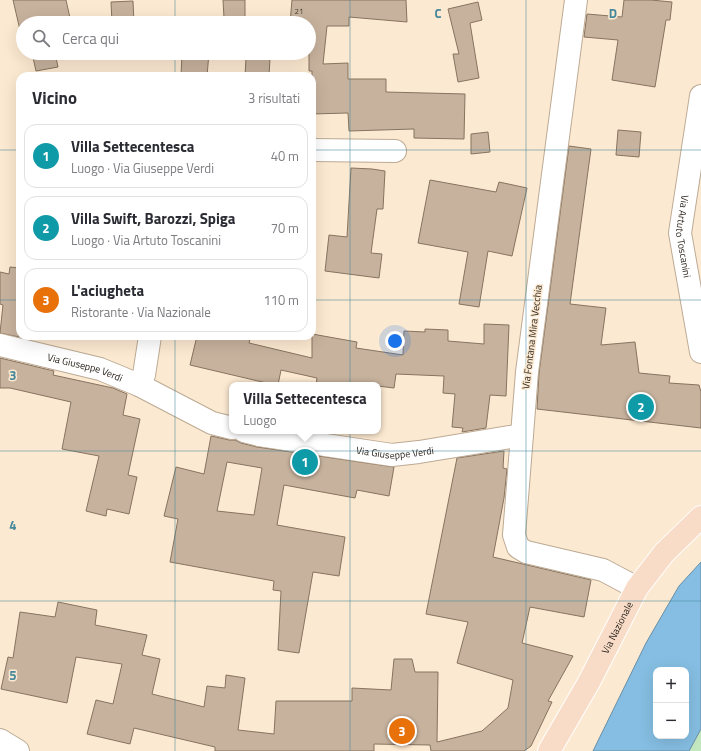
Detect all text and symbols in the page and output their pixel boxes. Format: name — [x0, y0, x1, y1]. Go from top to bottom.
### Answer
text: C — [434, 3, 442, 23]
text: D — [609, 3, 617, 23]
house number: 21 — [295, 5, 303, 17]
search box — [16, 16, 316, 60]
icon: search — [30, 27, 52, 49]
text: Cerca qui — [62, 27, 119, 50]
text: Vicino — [32, 85, 77, 111]
text: 3 risultati — [248, 88, 300, 108]
text: Villa Settecentesca — [71, 135, 194, 158]
text: 1 — [42, 146, 50, 166]
text: 40 m — [271, 146, 299, 166]
text: Luogo · Via Giuseppe Verdi — [71, 158, 214, 178]
street label: Via Artuto Toscanini — [672, 194, 695, 279]
text: Villa Swift, Barozzi, Spiga — [71, 207, 236, 230]
text: 2 — [42, 218, 50, 238]
text: 70 m — [271, 218, 299, 238]
text: Luogo · Via Artuto Toscanini — [71, 230, 221, 250]
text: L'aciugheta — [71, 279, 144, 302]
street label: Via Fontana Mira Vecchia — [518, 284, 546, 390]
text: 3 — [42, 290, 50, 310]
text: 110 m — [263, 290, 299, 310]
text: Ristorante · Via Nazionale — [71, 302, 211, 322]
your location — [385, 331, 405, 351]
street label: Via Giuseppe Verdi — [46, 349, 125, 385]
text: 3 — [9, 365, 17, 385]
popup — [229, 382, 381, 434]
text: Villa Settecentesca — [243, 387, 367, 410]
pin: 2 — [628, 392, 654, 422]
text: Luogo — [243, 410, 277, 430]
street label: Via Giuseppe Verdi — [355, 442, 435, 463]
pin: 1 — [292, 447, 318, 477]
text: 4 — [9, 515, 17, 535]
street label: Via Nazionale — [597, 599, 636, 656]
text: 5 — [9, 665, 17, 685]
map controls — [653, 667, 689, 739]
button: + — [653, 667, 689, 703]
button: − — [653, 703, 689, 739]
pin: 3 — [389, 716, 415, 746]

